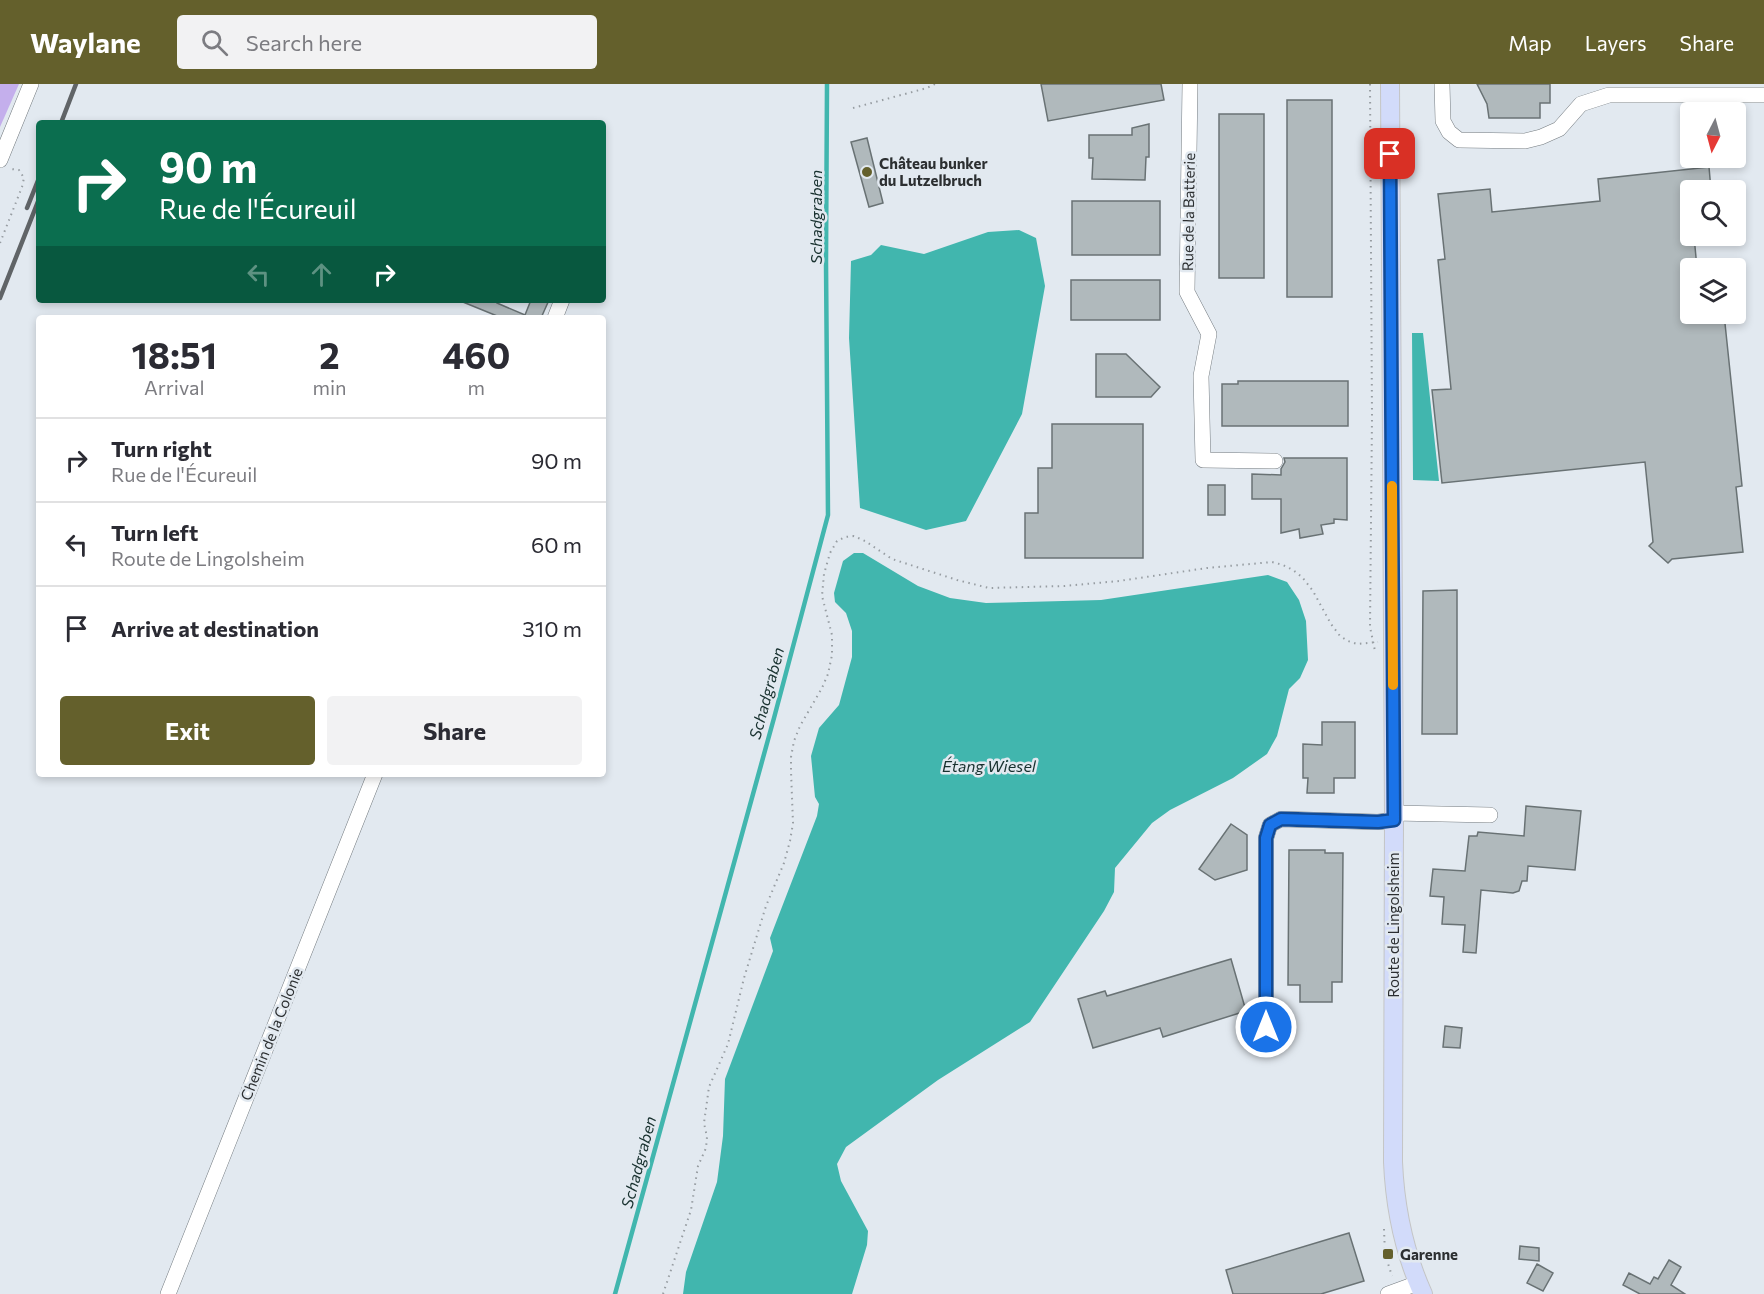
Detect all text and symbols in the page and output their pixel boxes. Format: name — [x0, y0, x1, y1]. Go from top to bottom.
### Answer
search box — [177, 15, 597, 69]
text: Waylane — [30, 25, 141, 59]
icon: search — [198, 26, 231, 59]
text: Search here — [246, 29, 362, 56]
text: Map — [1508, 30, 1552, 55]
text: Layers — [1585, 30, 1647, 55]
text: Share — [1680, 30, 1734, 55]
north arrow — [1680, 102, 1746, 168]
map controls — [1680, 102, 1746, 324]
pin — [1364, 128, 1415, 179]
icon: arrive — [1373, 137, 1406, 170]
text: 90 m — [159, 140, 258, 192]
icon: right — [60, 144, 138, 222]
street label: Rue de la Batterie — [1178, 153, 1198, 271]
place label: Château bunker du Lutzelbruch — [879, 154, 988, 189]
marker: Château bunker du Lutzelbruch — [860, 165, 874, 179]
water label: Schadgraben — [806, 170, 825, 264]
button: search — [1680, 180, 1746, 246]
text: Rue de l'Écureuil — [159, 192, 357, 225]
icon: left — [242, 258, 275, 291]
icon: ahead — [305, 258, 338, 291]
icon: right — [368, 258, 401, 291]
button: layers — [1680, 258, 1746, 324]
text: 18:51 — [132, 332, 217, 376]
text: 2 — [319, 332, 340, 376]
text: 460 — [442, 332, 510, 376]
text: Arrival — [144, 375, 205, 399]
text: min — [313, 375, 347, 399]
text: m — [468, 375, 485, 399]
text: Turn right — [111, 435, 212, 462]
icon: right — [60, 444, 93, 477]
text: 90 m — [531, 447, 582, 474]
text: Rue de l'Écureuil — [111, 462, 257, 486]
text: Turn left — [111, 519, 198, 546]
icon: left — [60, 528, 93, 561]
text: 60 m — [531, 531, 582, 558]
text: Route de Lingolsheim — [111, 546, 305, 570]
icon: arrive — [60, 612, 93, 645]
text: Arrive at destination — [111, 615, 319, 642]
text: 310 m — [522, 615, 582, 642]
water label: Schadgraben — [745, 645, 787, 741]
button: Exit — [60, 696, 315, 765]
button: Share — [327, 696, 582, 765]
water label: Étang Wiesel — [942, 756, 1037, 775]
street label: Route de Lingolsheim — [1384, 852, 1402, 998]
street label: Chemin de la Colonie — [236, 965, 306, 1103]
position arrow — [1234, 995, 1298, 1059]
water label: Schadgraben — [617, 1114, 659, 1210]
place label: Garenne — [1400, 1245, 1458, 1263]
marker: Garenne — [1381, 1247, 1395, 1261]

